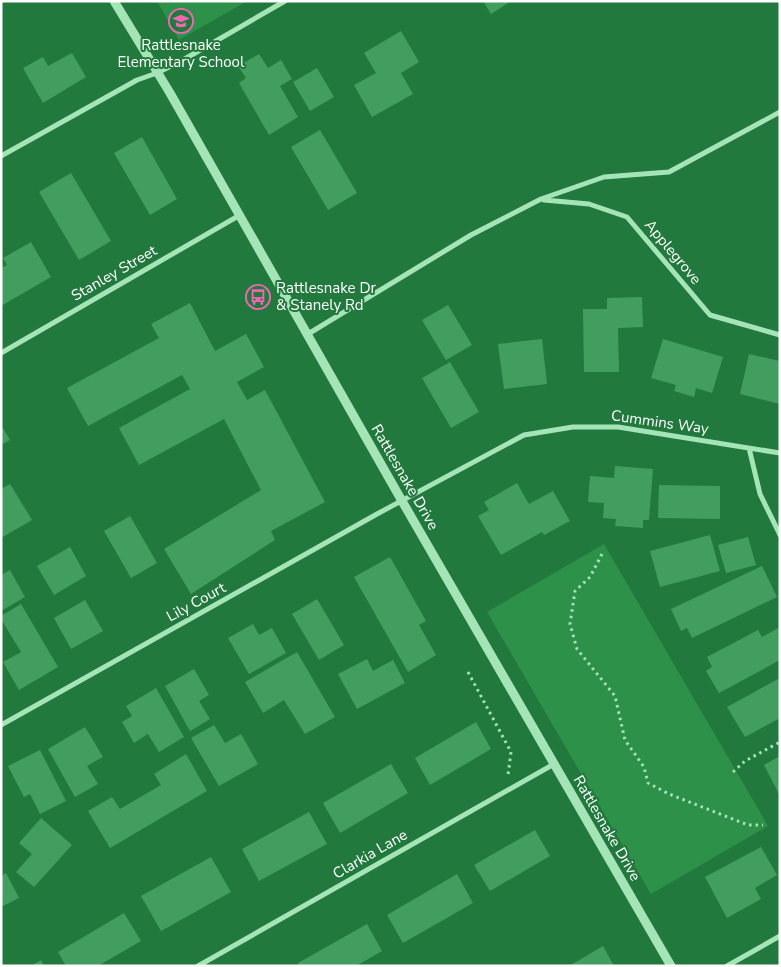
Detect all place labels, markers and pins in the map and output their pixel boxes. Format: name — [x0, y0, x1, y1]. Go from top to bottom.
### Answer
school or university icon: Rattlesnake Elementary School — [168, 8, 194, 34]
place label: Rattlesnake Elementary School — [118, 35, 245, 72]
place label: Rattlesnake Dr & Stanely Rd — [276, 278, 377, 315]
bus stop icon: Rattlesnake Dr & Stanely Rd — [245, 284, 271, 310]

